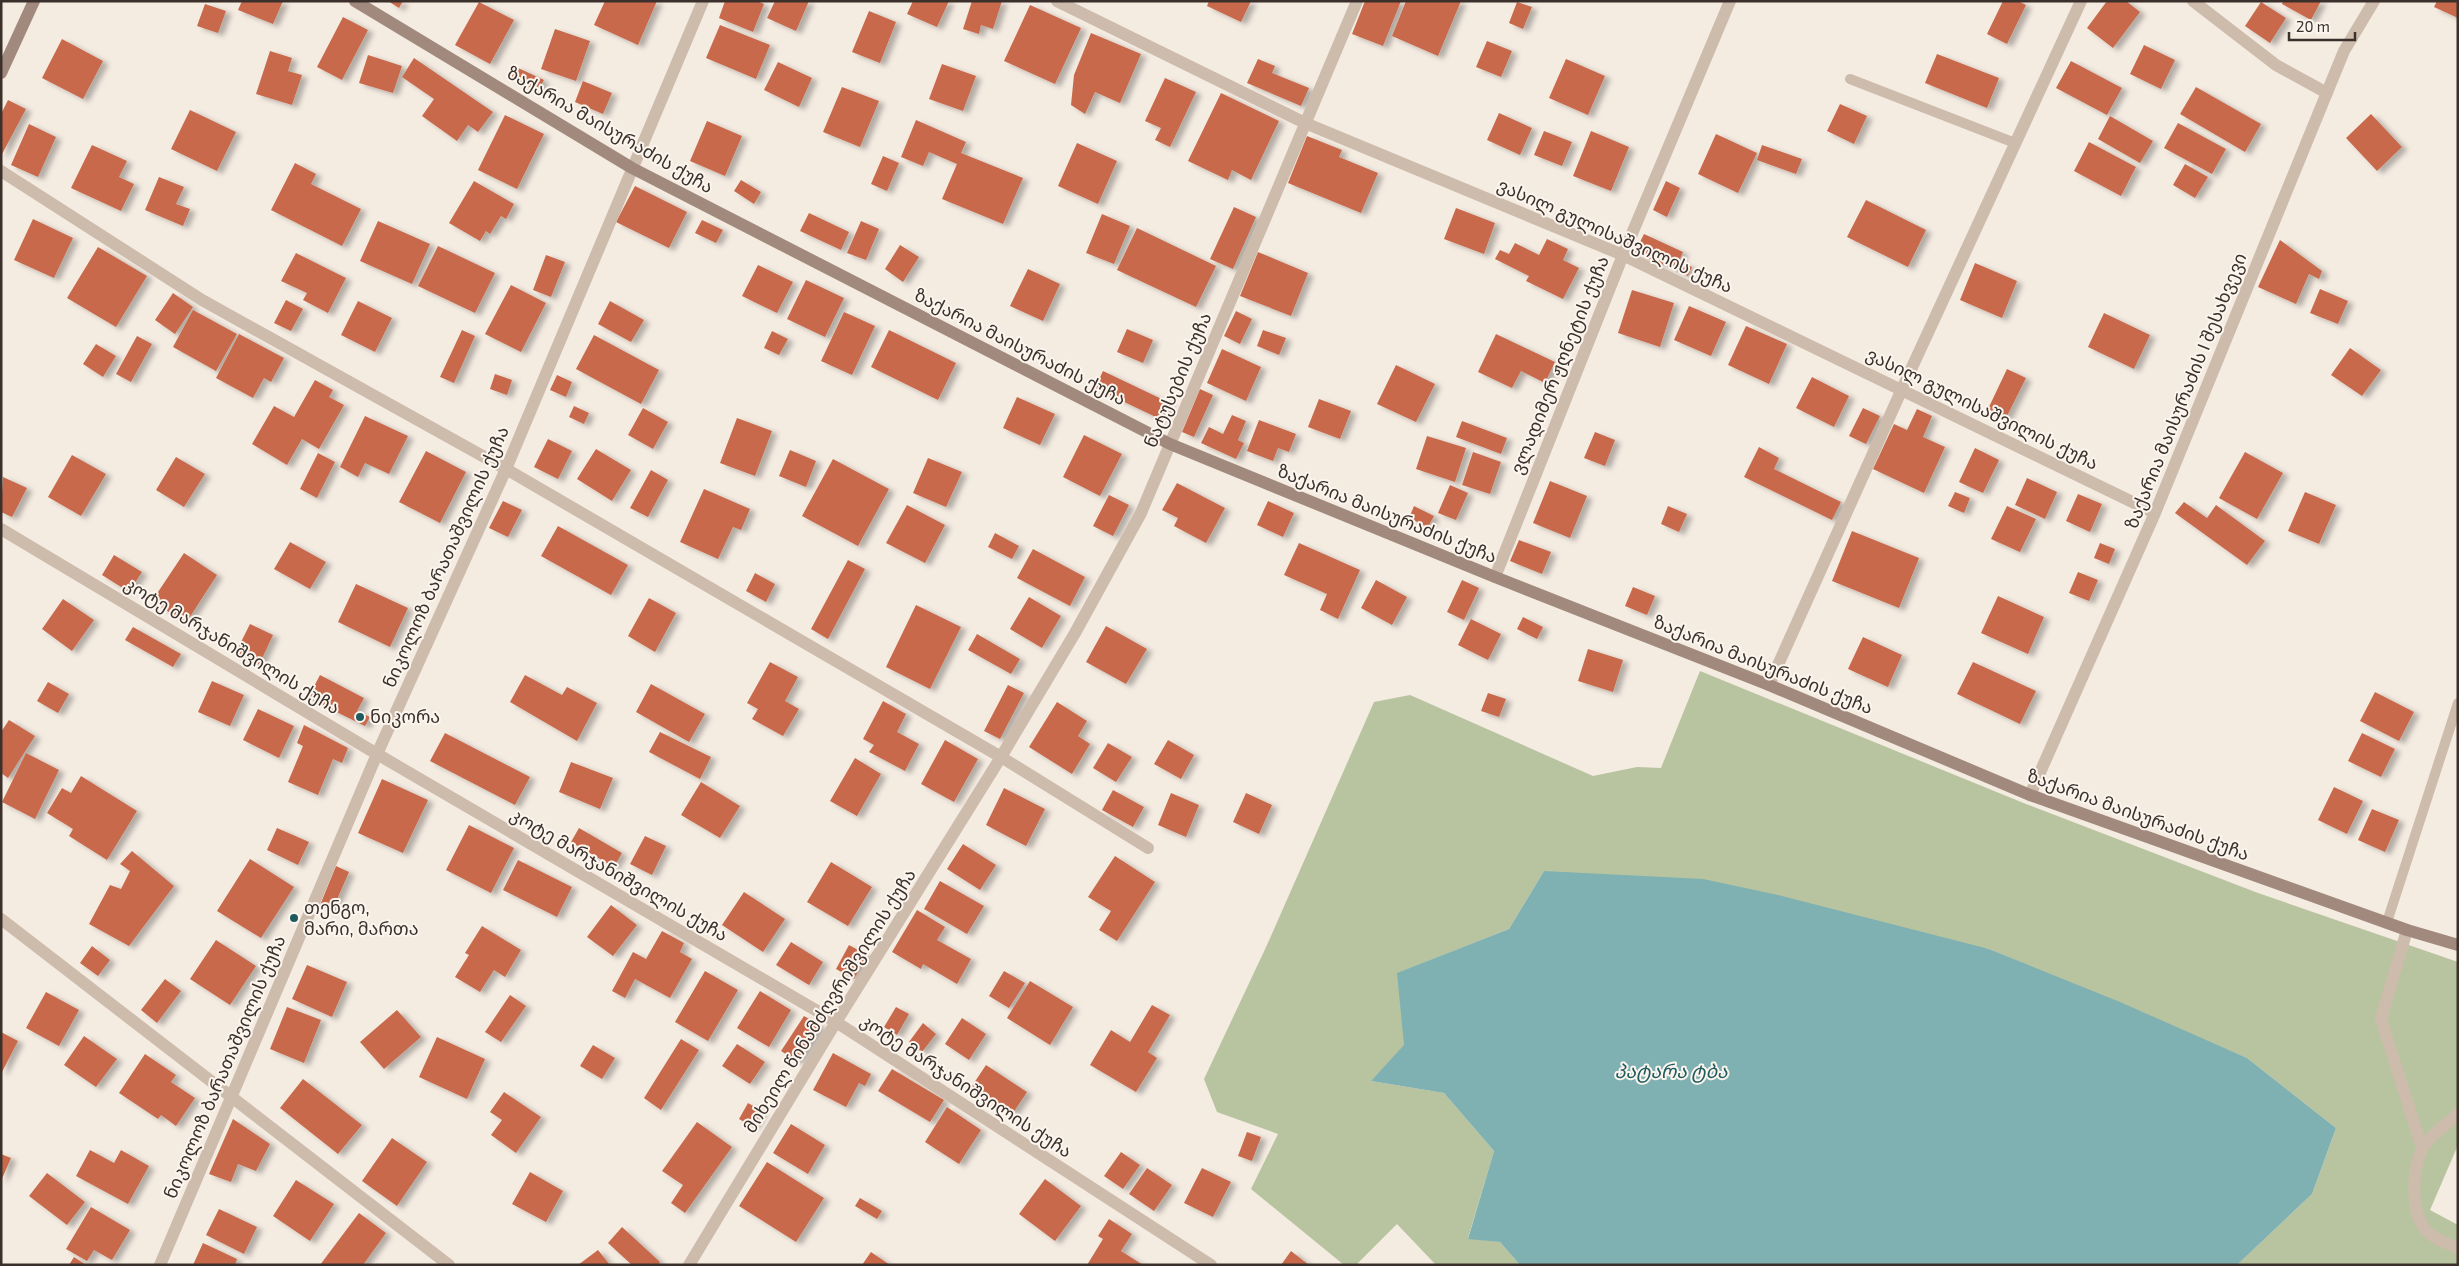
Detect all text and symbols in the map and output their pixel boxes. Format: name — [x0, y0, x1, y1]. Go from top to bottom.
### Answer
scale bar — [2289, 10, 2355, 42]
text: 20 m — [2296, 17, 2330, 35]
street label: ზაქარია მაისურაძის ქუჩა — [503, 61, 718, 198]
street label: ვასილ გულისაშვილის ქუჩა — [1494, 173, 1736, 298]
street label: ზაქარია მაისურაძის I შესახვევი — [2120, 249, 2252, 532]
street label: ვლადიმერ ჟღნეტის ქუჩა — [1505, 252, 1614, 477]
street label: ზაქარია მაისურაძის ქუჩა — [910, 283, 1130, 410]
street label: ნატუსების ქუჩა — [1139, 309, 1216, 451]
street label: ვასილ გულისაშვილის ქუჩა — [1863, 342, 2102, 475]
street label: ნიკოლოზ ბარათაშვილის ქუჩა — [377, 422, 514, 691]
street label: ზაქარია მაისურაძის ქუჩა — [1274, 459, 1500, 568]
street label: კოტე მარჯანიშვილის ქუჩა — [120, 572, 344, 719]
street label: ზაქარია მაისურაძის ქუჩა — [1650, 610, 1876, 719]
place label: ნიკორა — [370, 705, 440, 728]
marker: ნიკორა — [354, 711, 366, 723]
street label: ზაქარია მაისურაძის ქუჩა — [2024, 764, 2252, 865]
street label: კოტე მარჯანიშვილის ქუჩა — [506, 803, 732, 946]
street label: მიხეილ წინამძღვრიშვილის ქუჩა — [738, 864, 921, 1137]
place label: თენგო, მარი, მართა — [304, 896, 419, 939]
marker: თენგო, მარი, მართა — [288, 912, 300, 924]
street label: ნიკოლოზ ბარათაშვილის ქუჩა — [159, 932, 291, 1202]
street label: კოტე მარჯანიშვილის ქუჩა — [856, 1009, 1076, 1163]
water label: პატარა ტბა — [1615, 1059, 1728, 1083]

